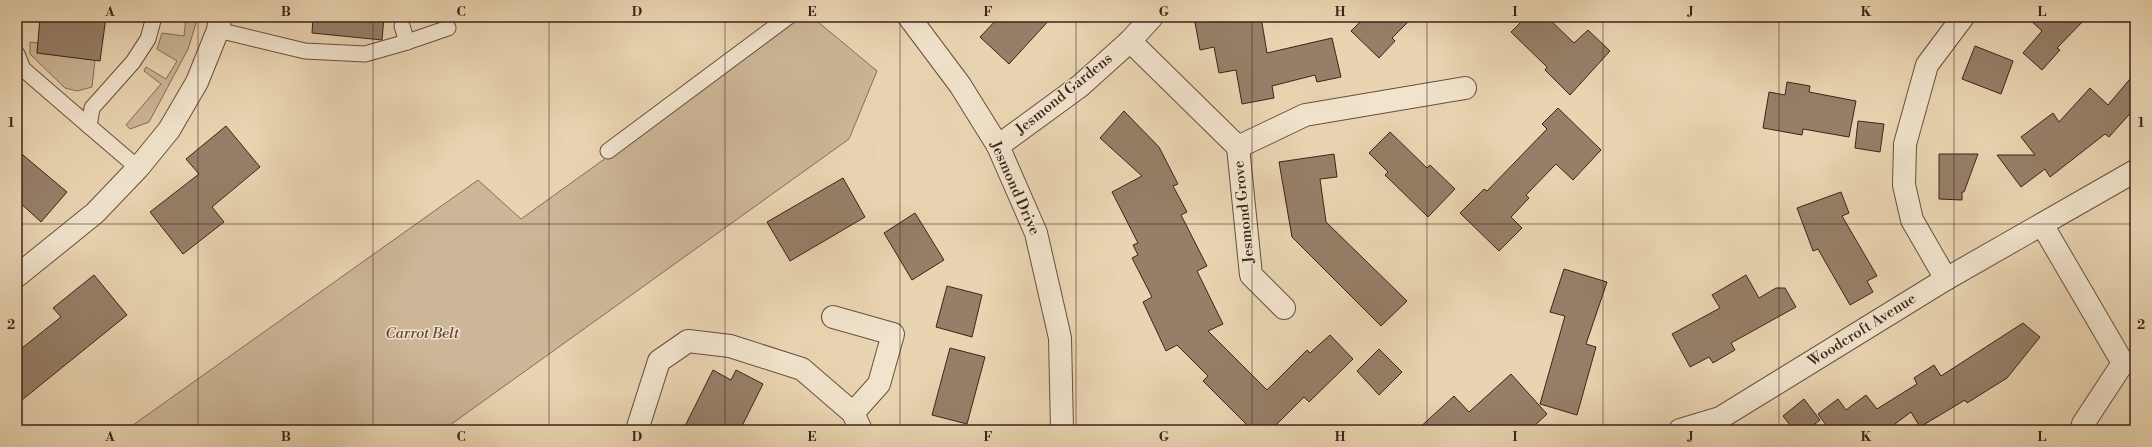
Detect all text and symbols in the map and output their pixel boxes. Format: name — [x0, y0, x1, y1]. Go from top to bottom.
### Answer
text: A — [104, 4, 115, 20]
text: B — [281, 4, 291, 20]
text: C — [456, 4, 466, 20]
text: D — [632, 4, 642, 20]
text: E — [807, 4, 817, 20]
text: F — [983, 4, 993, 20]
text: G — [1159, 4, 1170, 20]
text: H — [1335, 4, 1346, 20]
text: I — [1512, 4, 1518, 20]
text: J — [1686, 4, 1694, 20]
text: K — [1861, 4, 1872, 20]
text: L — [2038, 4, 2047, 20]
street label: Jesmond Gardens — [1011, 49, 1116, 140]
text: 1 — [8, 115, 15, 131]
text: 1 — [2138, 115, 2145, 131]
street label: Jesmond Drive — [985, 137, 1044, 238]
street label: Jesmond Grove — [1229, 160, 1259, 265]
street label: Woodcroft Avenue — [1804, 289, 1920, 371]
text: 2 — [7, 317, 15, 333]
text: 2 — [2137, 317, 2145, 333]
park label: Carrot Belt — [385, 324, 460, 343]
text: A — [104, 429, 115, 445]
text: B — [281, 429, 291, 445]
text: C — [456, 429, 466, 445]
text: D — [632, 429, 642, 445]
text: E — [807, 429, 817, 445]
text: F — [983, 429, 993, 445]
text: G — [1159, 429, 1170, 445]
text: H — [1335, 429, 1346, 445]
text: I — [1512, 429, 1518, 445]
text: J — [1686, 429, 1694, 445]
text: K — [1861, 429, 1872, 445]
text: L — [2038, 429, 2047, 445]

